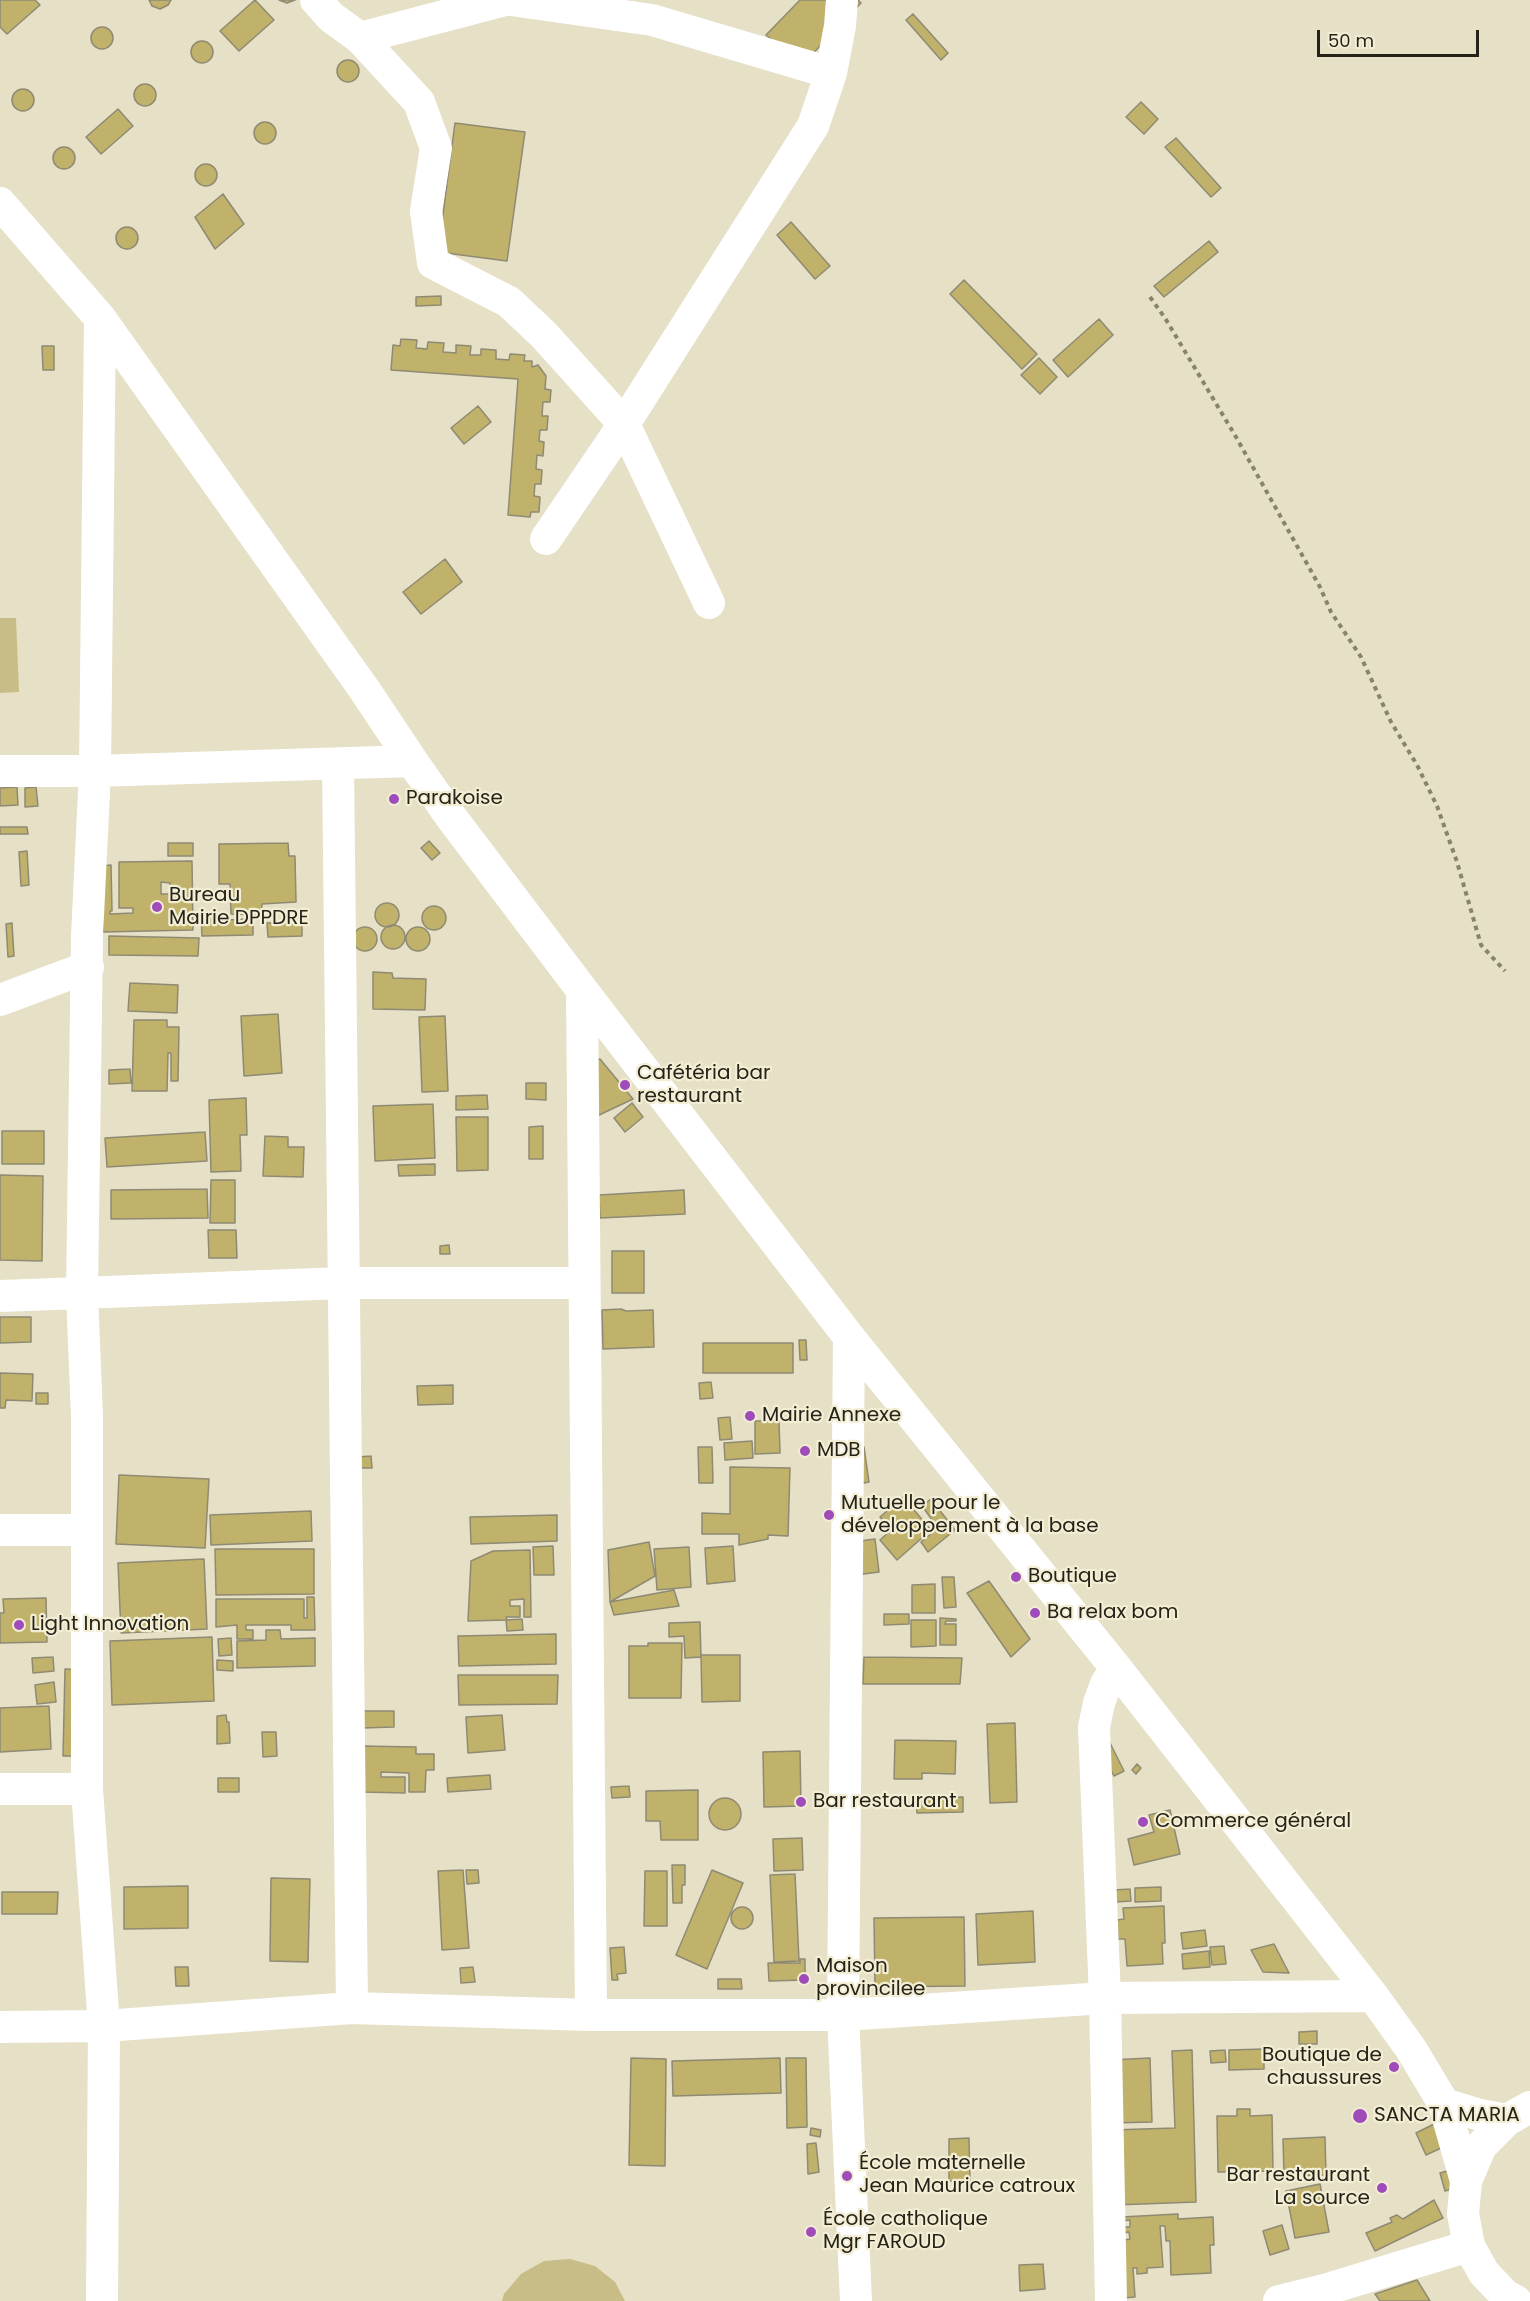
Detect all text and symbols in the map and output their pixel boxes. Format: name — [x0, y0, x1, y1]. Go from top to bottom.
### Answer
scale bar — [1320, 18, 1482, 56]
text: 50 m — [1328, 28, 1374, 53]
place label: Parakoise — [406, 787, 503, 811]
marker: Parakoise — [387, 792, 401, 806]
place label: Bureau Mairie DPPDRE — [169, 884, 309, 931]
marker: Bureau Mairie DPPDRE — [150, 900, 164, 914]
place label: Cafétéria bar restaurant — [637, 1062, 770, 1109]
marker: Cafétéria bar restaurant — [618, 1078, 632, 1092]
place label: Mairie Annexe — [762, 1404, 901, 1428]
marker: Mairie Annexe — [743, 1409, 757, 1423]
place label: MDB — [817, 1439, 861, 1463]
marker: MDB — [798, 1444, 812, 1458]
place label: Mutuelle pour le développement à la base — [841, 1492, 1099, 1539]
marker: Mutuelle pour le développement à la base — [822, 1508, 836, 1522]
place label: Boutique — [1028, 1565, 1117, 1589]
marker: Boutique — [1009, 1570, 1023, 1584]
place label: Ba relax bom — [1047, 1601, 1178, 1625]
marker: Ba relax bom — [1028, 1606, 1042, 1620]
place label: Light Innovation — [31, 1613, 189, 1637]
marker: Light Innovation — [12, 1618, 26, 1632]
place label: Bar restaurant — [813, 1790, 957, 1814]
marker: Bar restaurant — [794, 1795, 808, 1809]
place label: Commerce général — [1155, 1810, 1351, 1834]
marker: Commerce général — [1136, 1815, 1150, 1829]
place label: Maison provincilee — [816, 1955, 925, 2002]
marker: Maison provincilee — [797, 1972, 811, 1986]
place label: Boutique de chaussures — [1262, 2044, 1382, 2091]
marker: Boutique de chaussures — [1387, 2060, 1401, 2074]
place label: SANCTA MARIA — [1374, 2104, 1520, 2128]
marker: SANCTA MARIA — [1351, 2107, 1369, 2125]
place label: École maternelle Jean Maurice catroux — [859, 2152, 1075, 2199]
place label: Bar restaurant La source — [1226, 2164, 1370, 2211]
marker: École maternelle Jean Maurice catroux — [840, 2169, 854, 2183]
marker: Bar restaurant La source — [1375, 2181, 1389, 2195]
place label: École catholique Mgr FAROUD — [823, 2208, 988, 2255]
marker: École catholique Mgr FAROUD — [804, 2225, 818, 2239]

